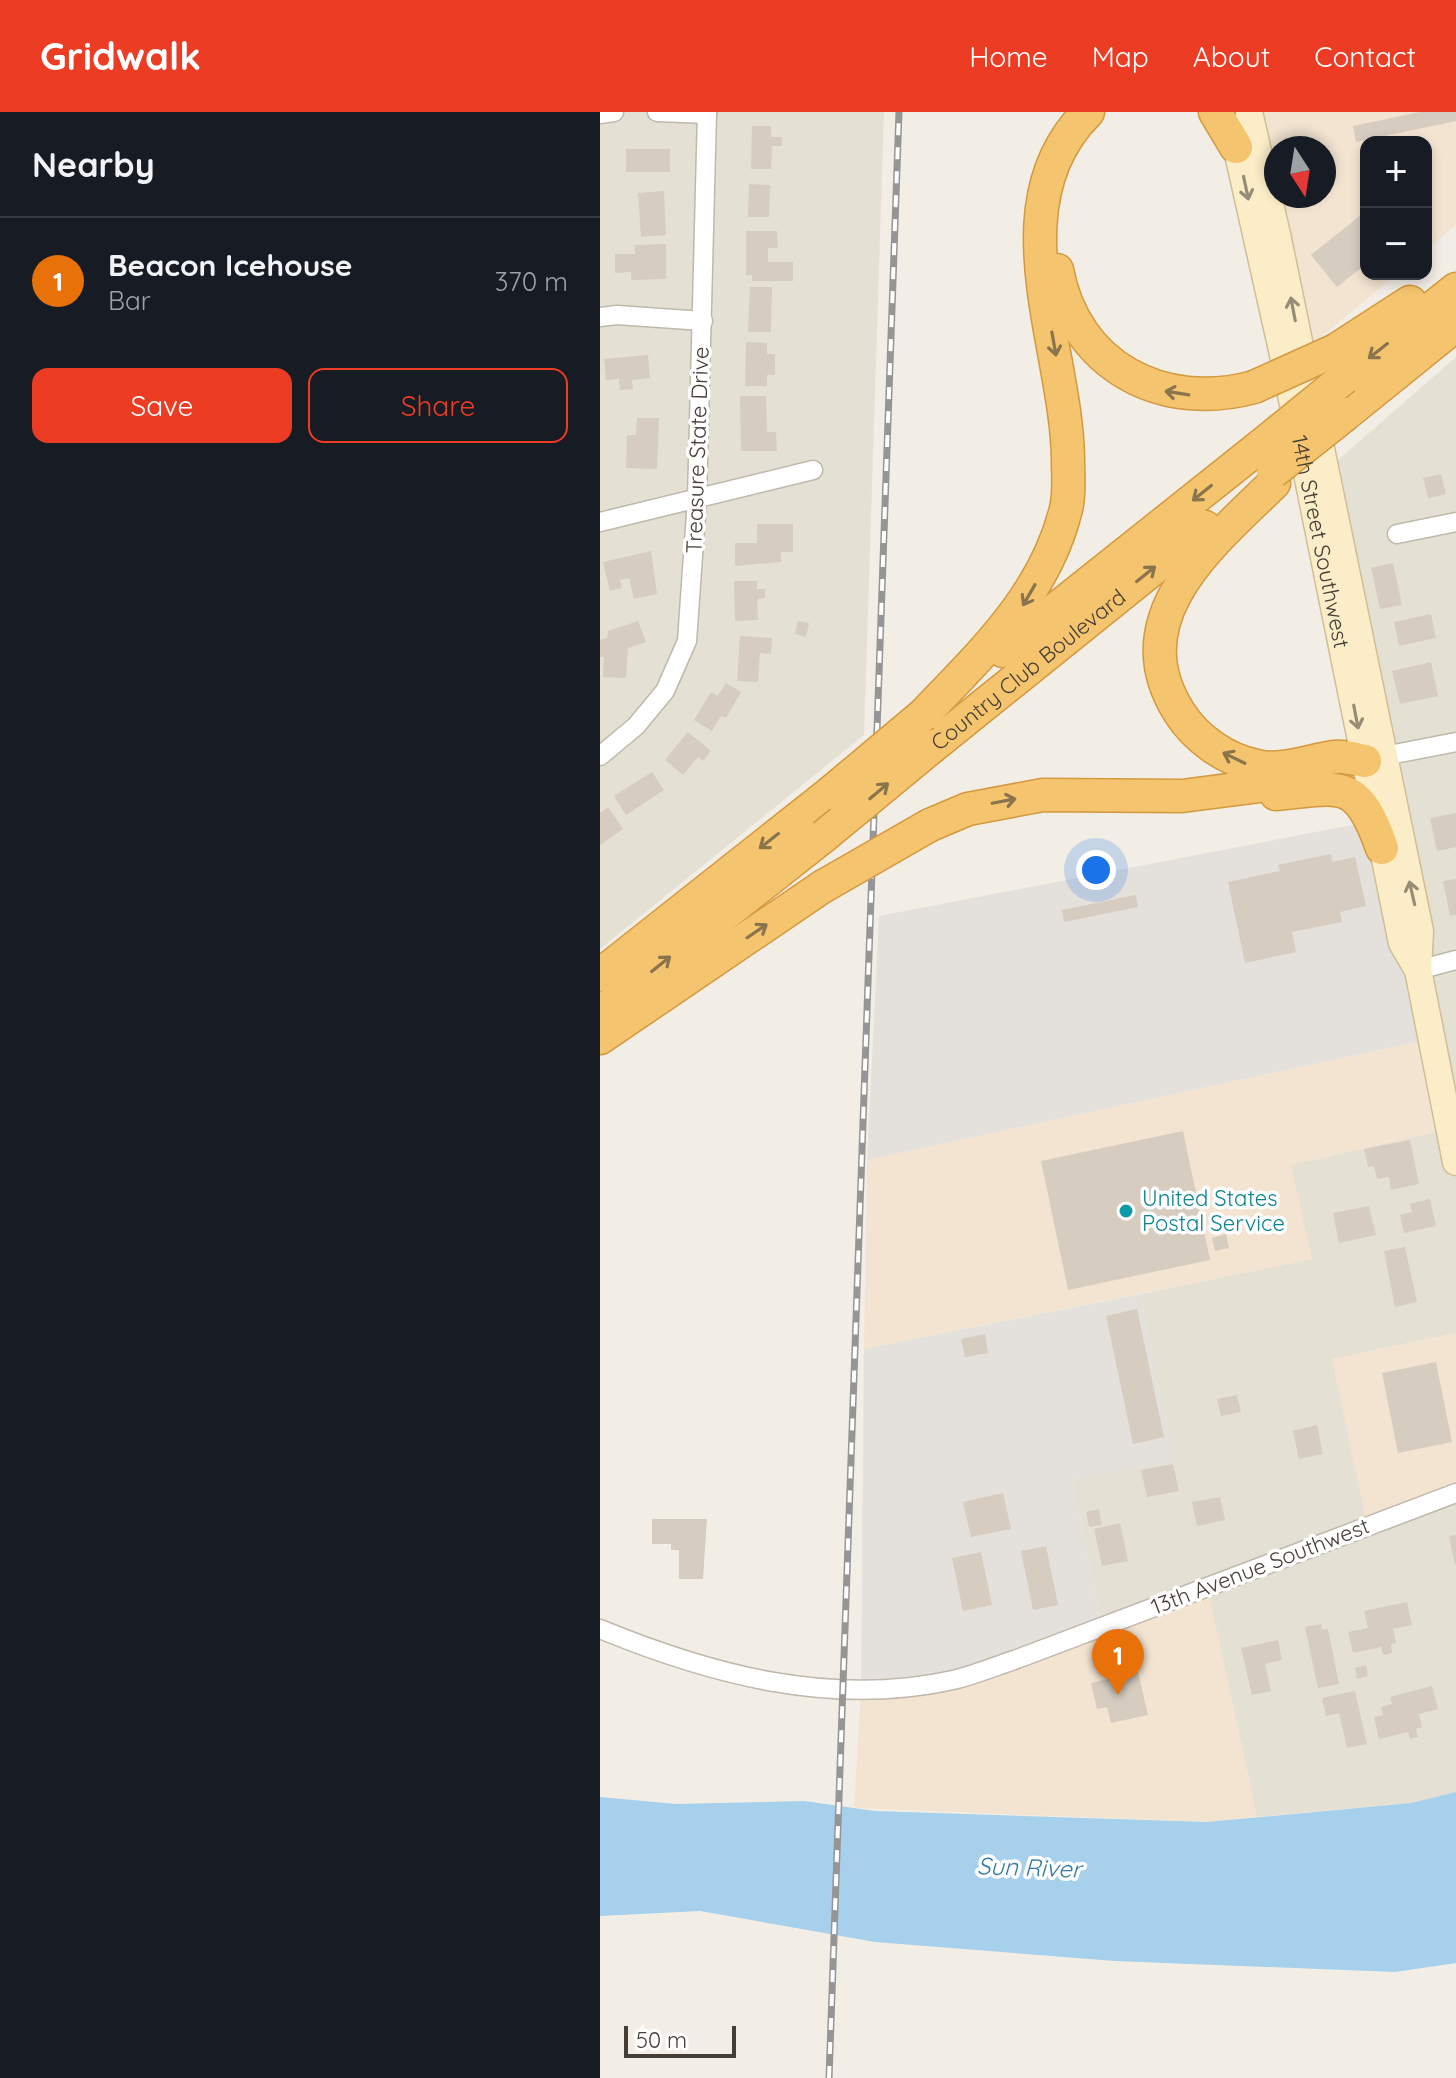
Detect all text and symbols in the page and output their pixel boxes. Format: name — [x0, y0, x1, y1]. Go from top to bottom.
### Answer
text: Gridwalk — [40, 32, 201, 80]
text: Home — [969, 39, 1048, 74]
text: Map — [1092, 39, 1149, 74]
text: About — [1193, 39, 1270, 74]
text: Contact — [1314, 39, 1416, 74]
north arrow — [1264, 136, 1336, 208]
map controls — [1360, 136, 1432, 280]
button: + — [1360, 136, 1432, 208]
text: Nearby — [32, 143, 155, 186]
one-way arrow — [1239, 175, 1254, 201]
button: − — [1360, 208, 1432, 280]
text: Beacon Icehouse — [108, 246, 353, 284]
text: 1 — [53, 265, 63, 298]
text: 370 m — [495, 265, 568, 298]
text: Bar — [108, 284, 151, 317]
one-way arrow — [1284, 297, 1299, 322]
one-way arrow — [1048, 331, 1063, 356]
one-way arrow — [1368, 342, 1389, 360]
street label: Treasure State Drive — [679, 346, 715, 554]
button: Save — [32, 368, 292, 443]
button: Share — [308, 368, 568, 443]
one-way arrow — [1165, 384, 1190, 399]
street label: 14th Street Southwest — [1286, 433, 1356, 650]
one-way arrow — [1192, 484, 1213, 501]
one-way arrow — [1136, 565, 1156, 583]
street label: Country Club Boulevard — [925, 583, 1131, 756]
one-way arrow — [1021, 583, 1037, 606]
one-way arrow — [1350, 703, 1365, 729]
one-way arrow — [1223, 749, 1247, 765]
one-way arrow — [868, 782, 889, 800]
one-way arrow — [991, 793, 1016, 808]
one-way arrow — [759, 832, 780, 850]
your location — [1076, 850, 1116, 890]
one-way arrow — [1403, 881, 1418, 906]
one-way arrow — [746, 923, 768, 939]
one-way arrow — [650, 956, 671, 973]
place label: United States Postal Service — [1142, 1184, 1285, 1237]
marker: United States Postal Service — [1117, 1202, 1135, 1220]
street label: 13th Avenue Southwest — [1147, 1511, 1373, 1621]
pin: 1 — [1092, 1629, 1144, 1695]
water label: Sun River — [976, 1850, 1084, 1884]
scale bar — [624, 2022, 736, 2058]
text: 50 m — [636, 2026, 687, 2054]

